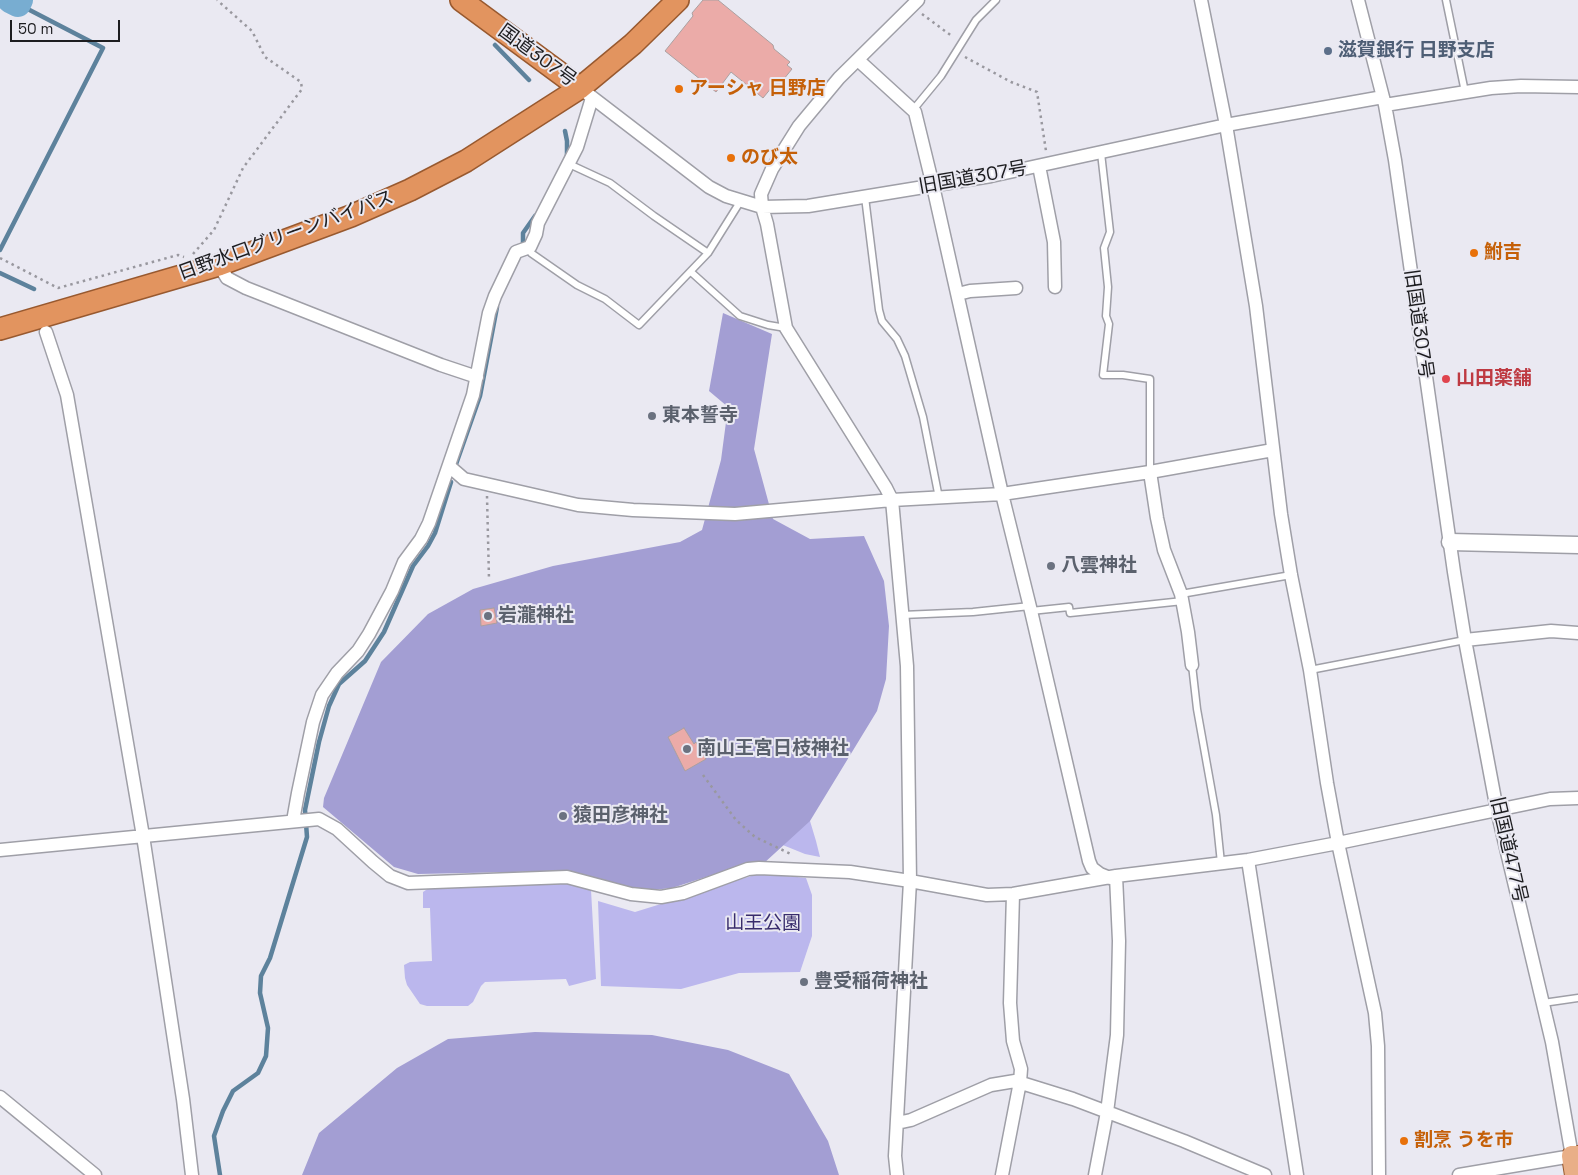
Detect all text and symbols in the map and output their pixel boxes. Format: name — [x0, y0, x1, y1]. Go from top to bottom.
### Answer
scale bar — [12, 10, 122, 42]
text: 50 m — [18, 19, 53, 38]
street label: 国道307号 — [493, 20, 581, 92]
place label: 滋賀銀行 日野支店 — [1338, 40, 1495, 62]
marker: 滋賀銀行 日野支店 — [1322, 45, 1334, 57]
place label: アーシャ 日野店 — [689, 78, 826, 100]
marker: アーシャ 日野店 — [673, 83, 685, 95]
place label: のび太 — [741, 147, 798, 169]
marker: のび太 — [725, 152, 737, 164]
street label: 旧国道307号 — [917, 157, 1029, 199]
street label: 日野水口グリーンバイパス — [175, 186, 397, 286]
place label: 鮒吉 — [1484, 242, 1522, 264]
marker: 鮒吉 — [1468, 247, 1480, 259]
street label: 旧国道307号 — [1399, 268, 1437, 380]
place label: 山田薬舗 — [1456, 368, 1532, 390]
marker: 山田薬舗 — [1440, 373, 1452, 385]
place label: 東本誓寺 — [662, 405, 738, 427]
marker: 東本誓寺 — [646, 410, 658, 422]
place label: 八雲神社 — [1061, 555, 1137, 577]
marker: 八雲神社 — [1045, 560, 1057, 572]
place label: 岩瀧神社 — [498, 605, 574, 627]
marker: 岩瀧神社 — [482, 610, 494, 622]
place label: 南山王宮日枝神社 — [697, 738, 849, 760]
marker: 南山王宮日枝神社 — [681, 743, 693, 755]
street label: 旧国道477号 — [1485, 794, 1531, 906]
place label: 猿田彦神社 — [573, 805, 668, 827]
marker: 猿田彦神社 — [557, 810, 569, 822]
park label: 山王公園 — [725, 913, 801, 935]
place label: 豊受稲荷神社 — [814, 971, 928, 993]
marker: 豊受稲荷神社 — [798, 976, 810, 988]
place label: 割烹 うを市 — [1414, 1130, 1514, 1152]
marker: 割烹 うを市 — [1398, 1135, 1410, 1147]

